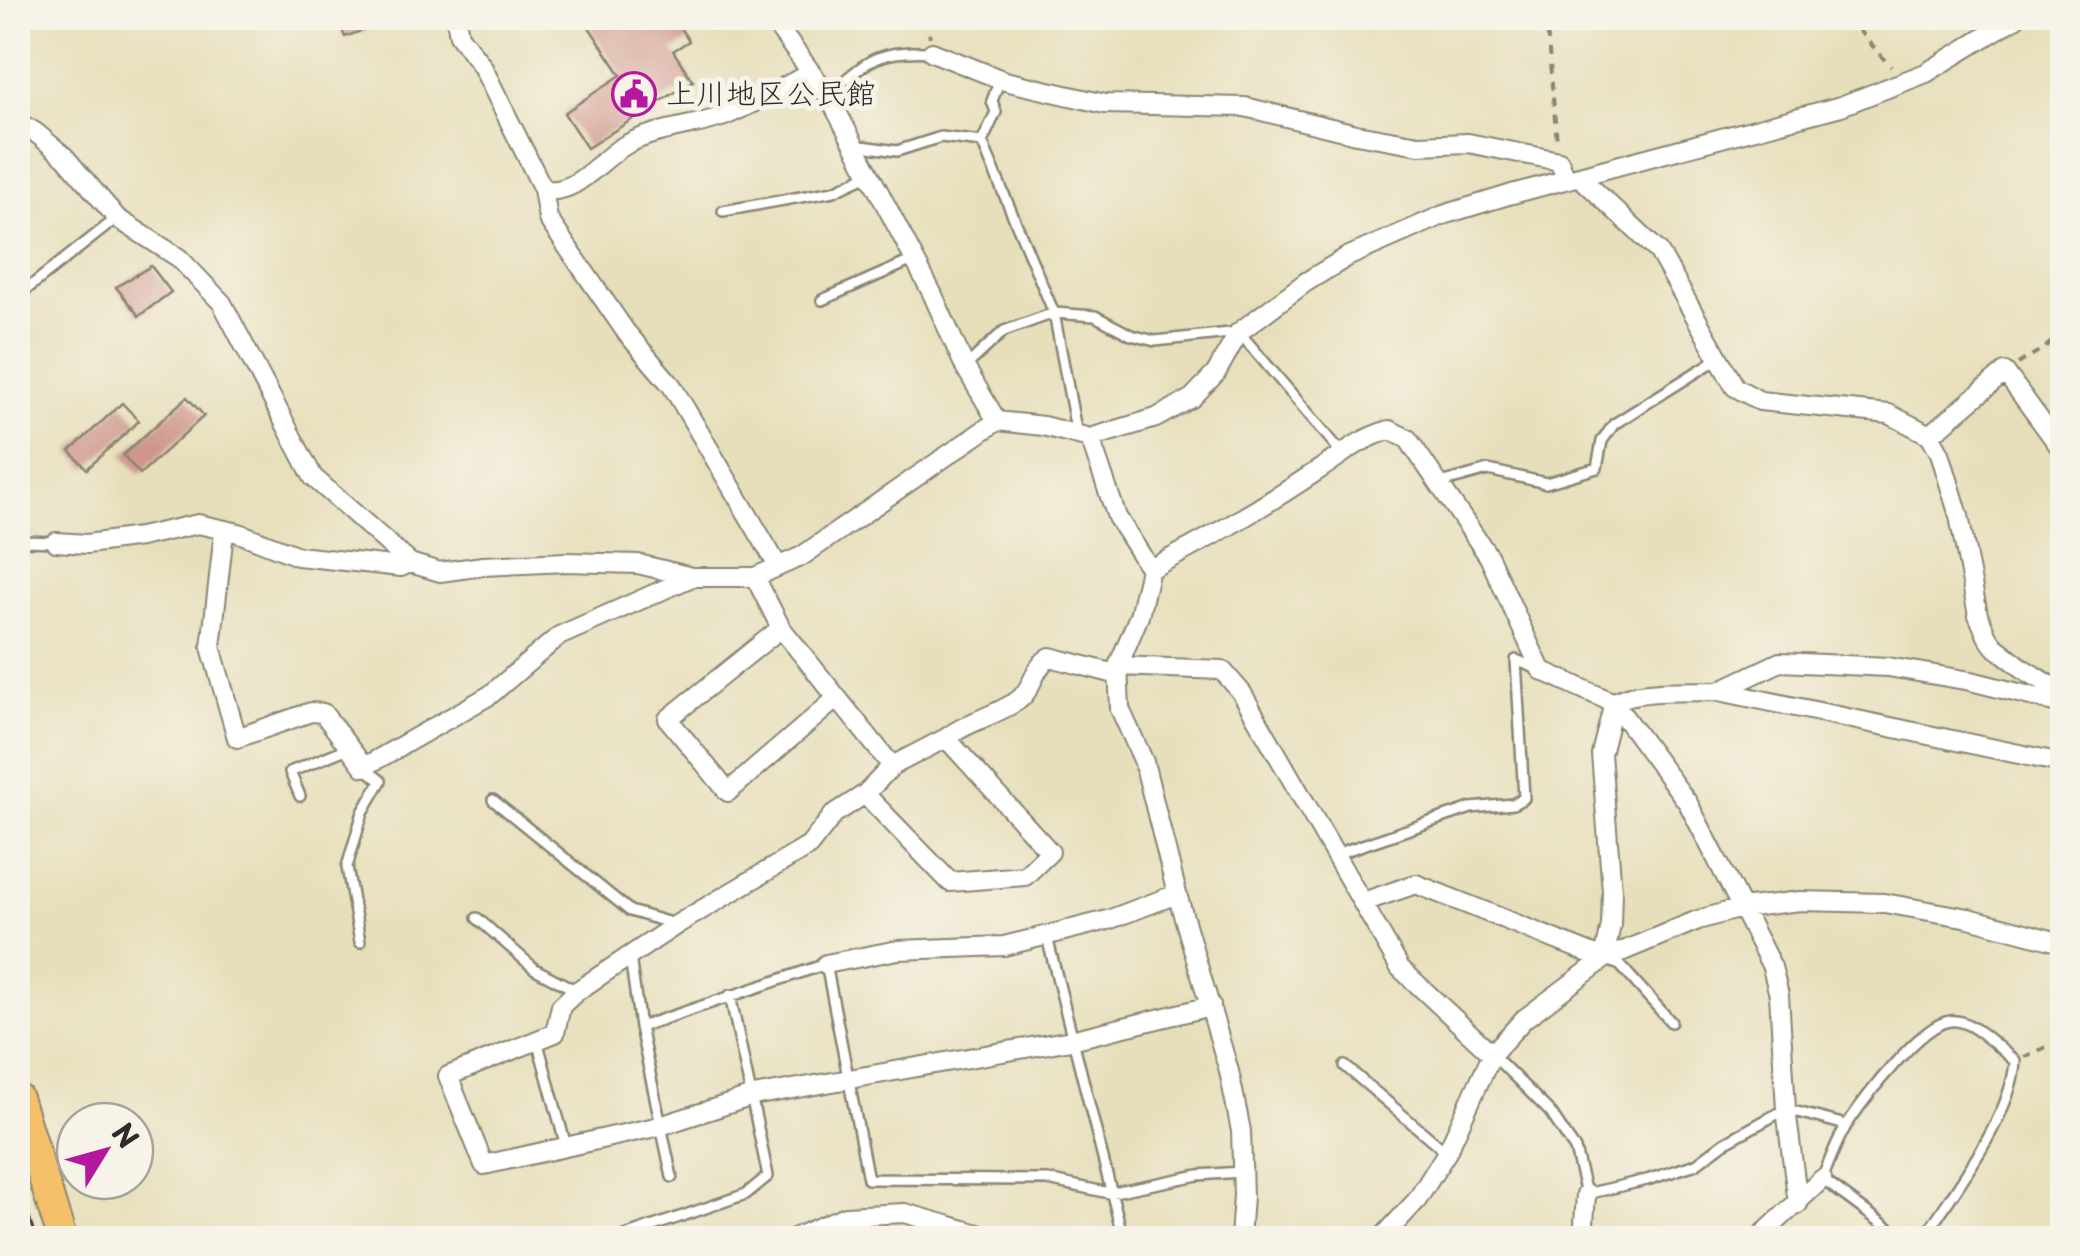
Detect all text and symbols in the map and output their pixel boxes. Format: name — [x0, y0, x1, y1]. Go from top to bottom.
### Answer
place label: 上川地区公民館 — [666, 69, 876, 114]
public building icon: 上川地区公民館 — [611, 71, 657, 117]
north arrow — [55, 1101, 155, 1201]
text: N — [102, 1113, 150, 1157]

